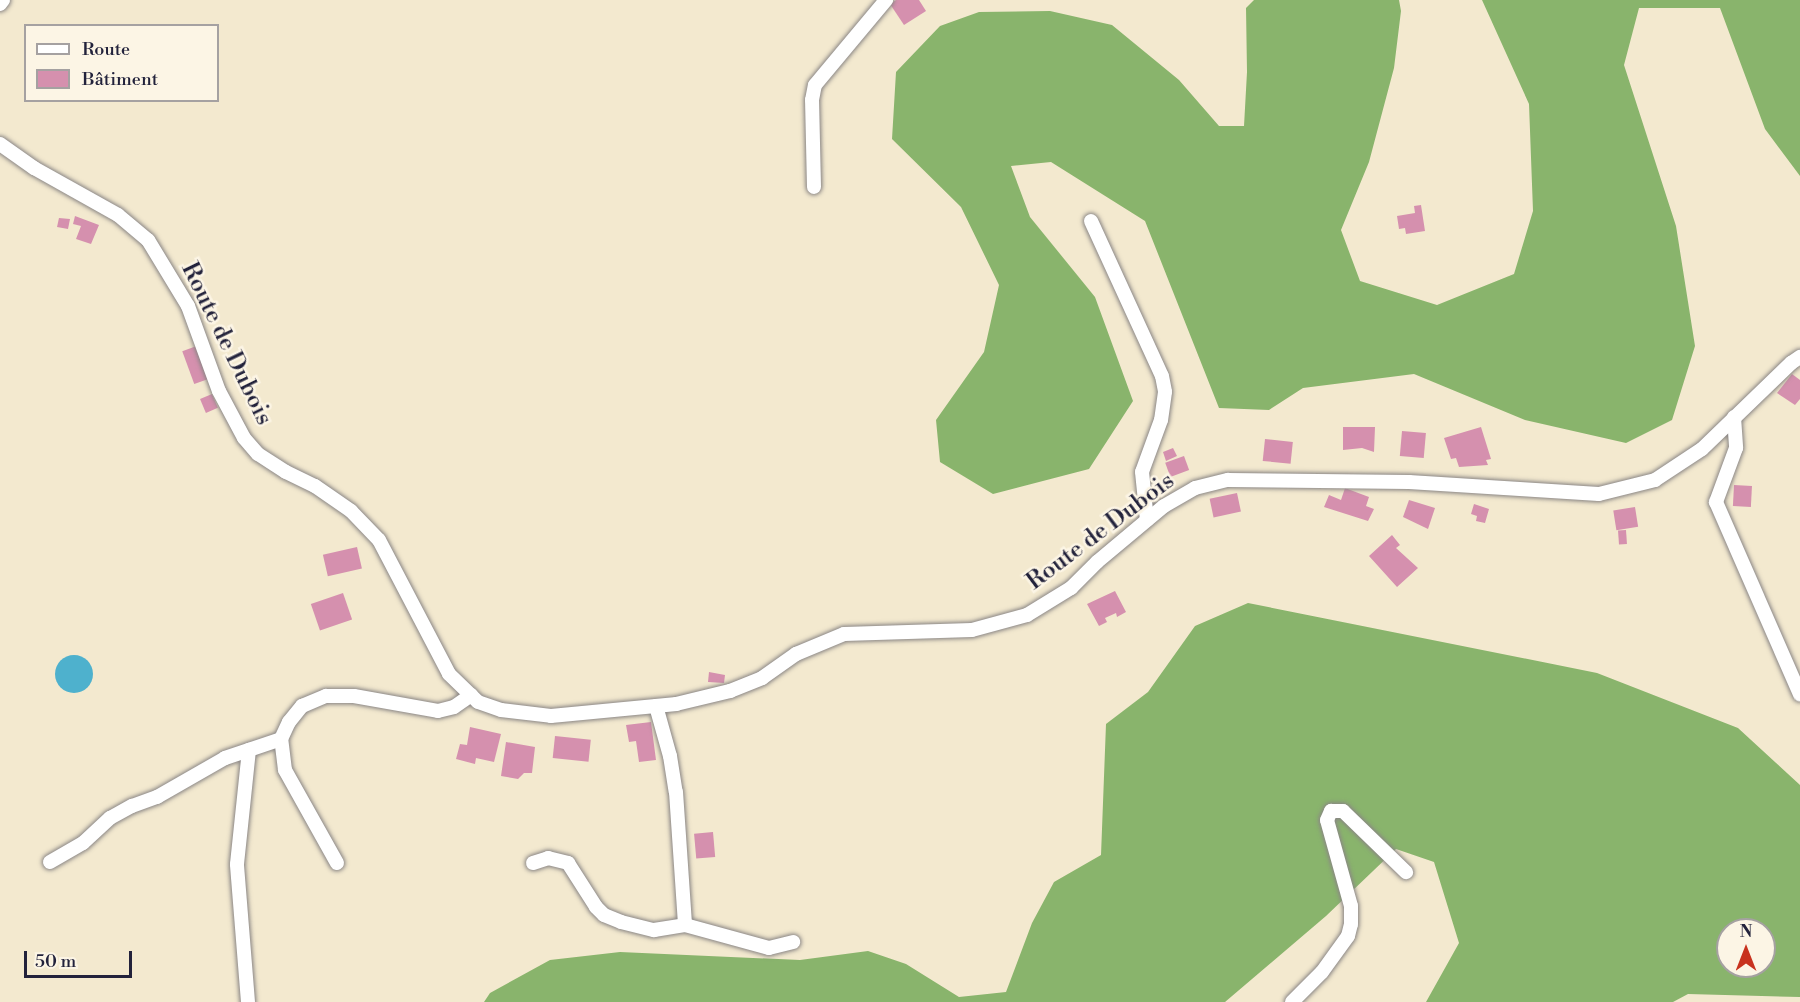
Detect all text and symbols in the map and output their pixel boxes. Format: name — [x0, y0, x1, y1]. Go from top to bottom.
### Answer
legend — [24, 24, 219, 102]
text: Route — [82, 38, 130, 61]
text: Bâtiment — [82, 68, 158, 91]
street label: Route de Dubois — [174, 258, 278, 430]
street label: Route de Dubois — [1021, 467, 1181, 597]
north arrow — [1716, 918, 1776, 978]
text: N — [1740, 922, 1752, 942]
scale bar — [27, 939, 135, 977]
text: 50 m — [35, 950, 76, 973]

